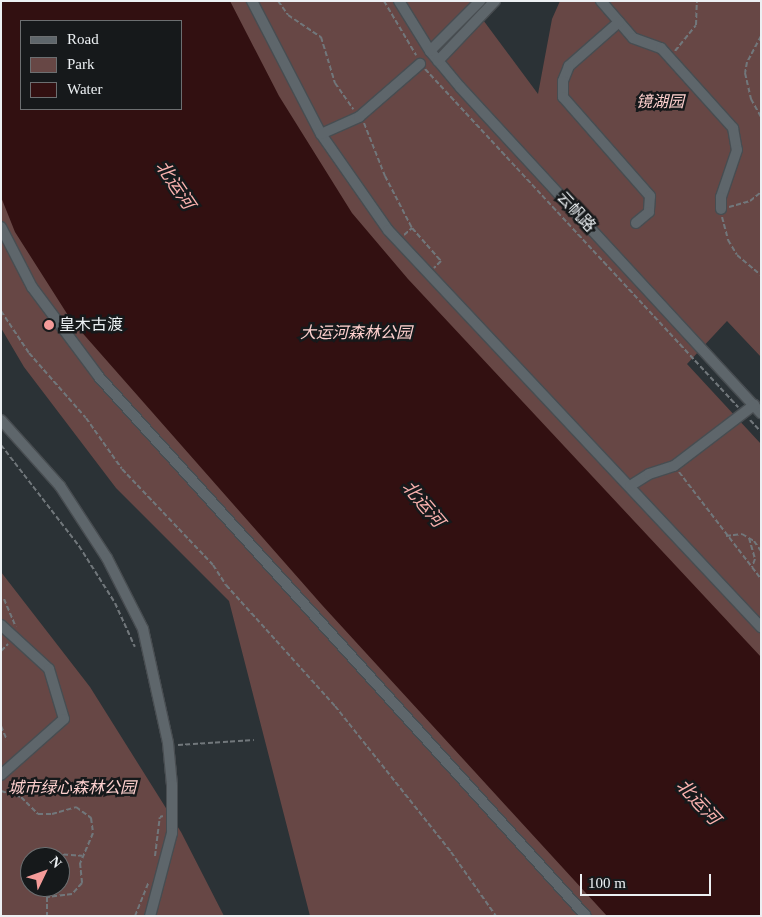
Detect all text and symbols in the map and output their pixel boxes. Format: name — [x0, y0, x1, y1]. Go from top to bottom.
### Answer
legend — [20, 20, 182, 110]
text: Road — [67, 31, 99, 47]
text: Park — [67, 56, 95, 72]
text: Water — [67, 81, 102, 97]
park label: 镜湖园 — [636, 92, 684, 112]
water label: 北运河 — [151, 157, 199, 213]
street label: 云帆路 — [553, 188, 599, 236]
place label: 皇木古渡 — [59, 315, 123, 335]
marker: 皇木古渡 — [43, 319, 55, 331]
park label: 大运河森林公园 — [300, 323, 412, 343]
water label: 北运河 — [397, 476, 449, 532]
water label: 北运河 — [672, 775, 724, 829]
park label: 城市绿心森林公园 — [8, 778, 136, 798]
north arrow — [20, 847, 70, 897]
text: N — [47, 854, 65, 871]
scale bar — [582, 864, 713, 896]
text: 100 m — [588, 875, 626, 891]

